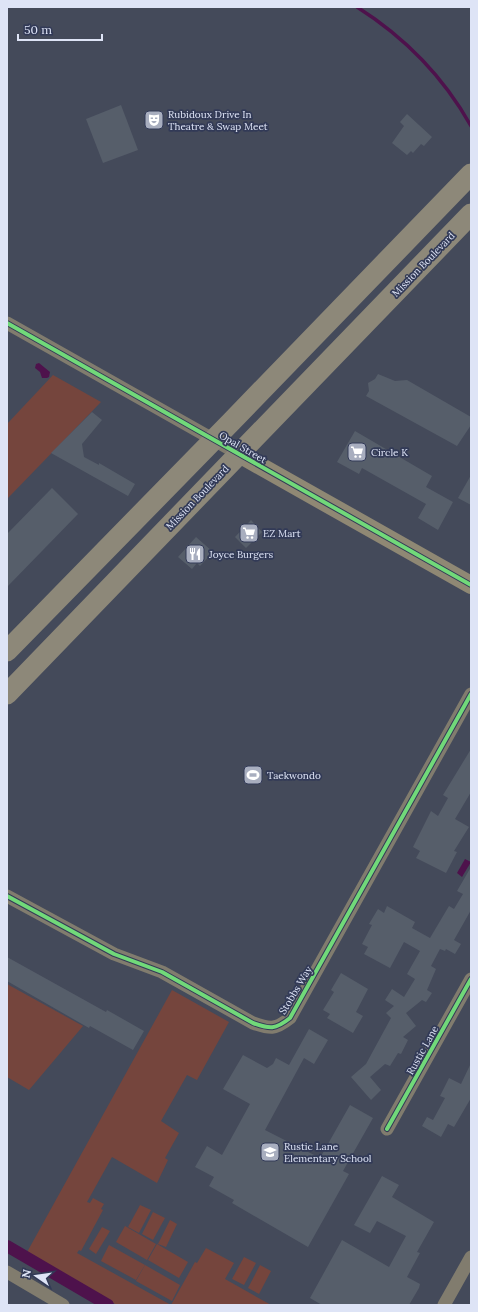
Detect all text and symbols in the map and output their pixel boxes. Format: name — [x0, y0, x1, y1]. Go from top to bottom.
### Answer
scale bar — [18, 16, 102, 42]
text: 50 m — [24, 22, 52, 37]
place label: Rubidoux Drive In Theatre & Swap Meet — [168, 108, 268, 133]
theatre icon: Rubidoux Drive In Theatre & Swap Meet — [143, 109, 165, 131]
street label: Mission Boulevard — [389, 229, 458, 299]
street label: Opal Street — [217, 429, 269, 466]
supermarket icon: Circle K — [346, 441, 368, 463]
place label: Circle K — [371, 446, 408, 459]
street label: Mission Boulevard — [163, 462, 232, 532]
supermarket icon: EZ Mart — [238, 522, 260, 544]
place label: EZ Mart — [263, 527, 301, 540]
restaurant icon: Joyce Burgers — [184, 543, 206, 565]
place label: Joyce Burgers — [208, 548, 274, 561]
sports icon: Taekwondo — [242, 764, 264, 786]
place label: Taekwondo — [267, 769, 321, 782]
street label: Stobbs Way — [276, 963, 315, 1017]
street label: Rustic Lane — [404, 1023, 442, 1077]
place label: Rustic Lane Elementary School — [284, 1140, 372, 1165]
school or university icon: Rustic Lane Elementary School — [259, 1141, 281, 1163]
north arrow — [16, 1256, 56, 1296]
text: N — [18, 1268, 34, 1279]

